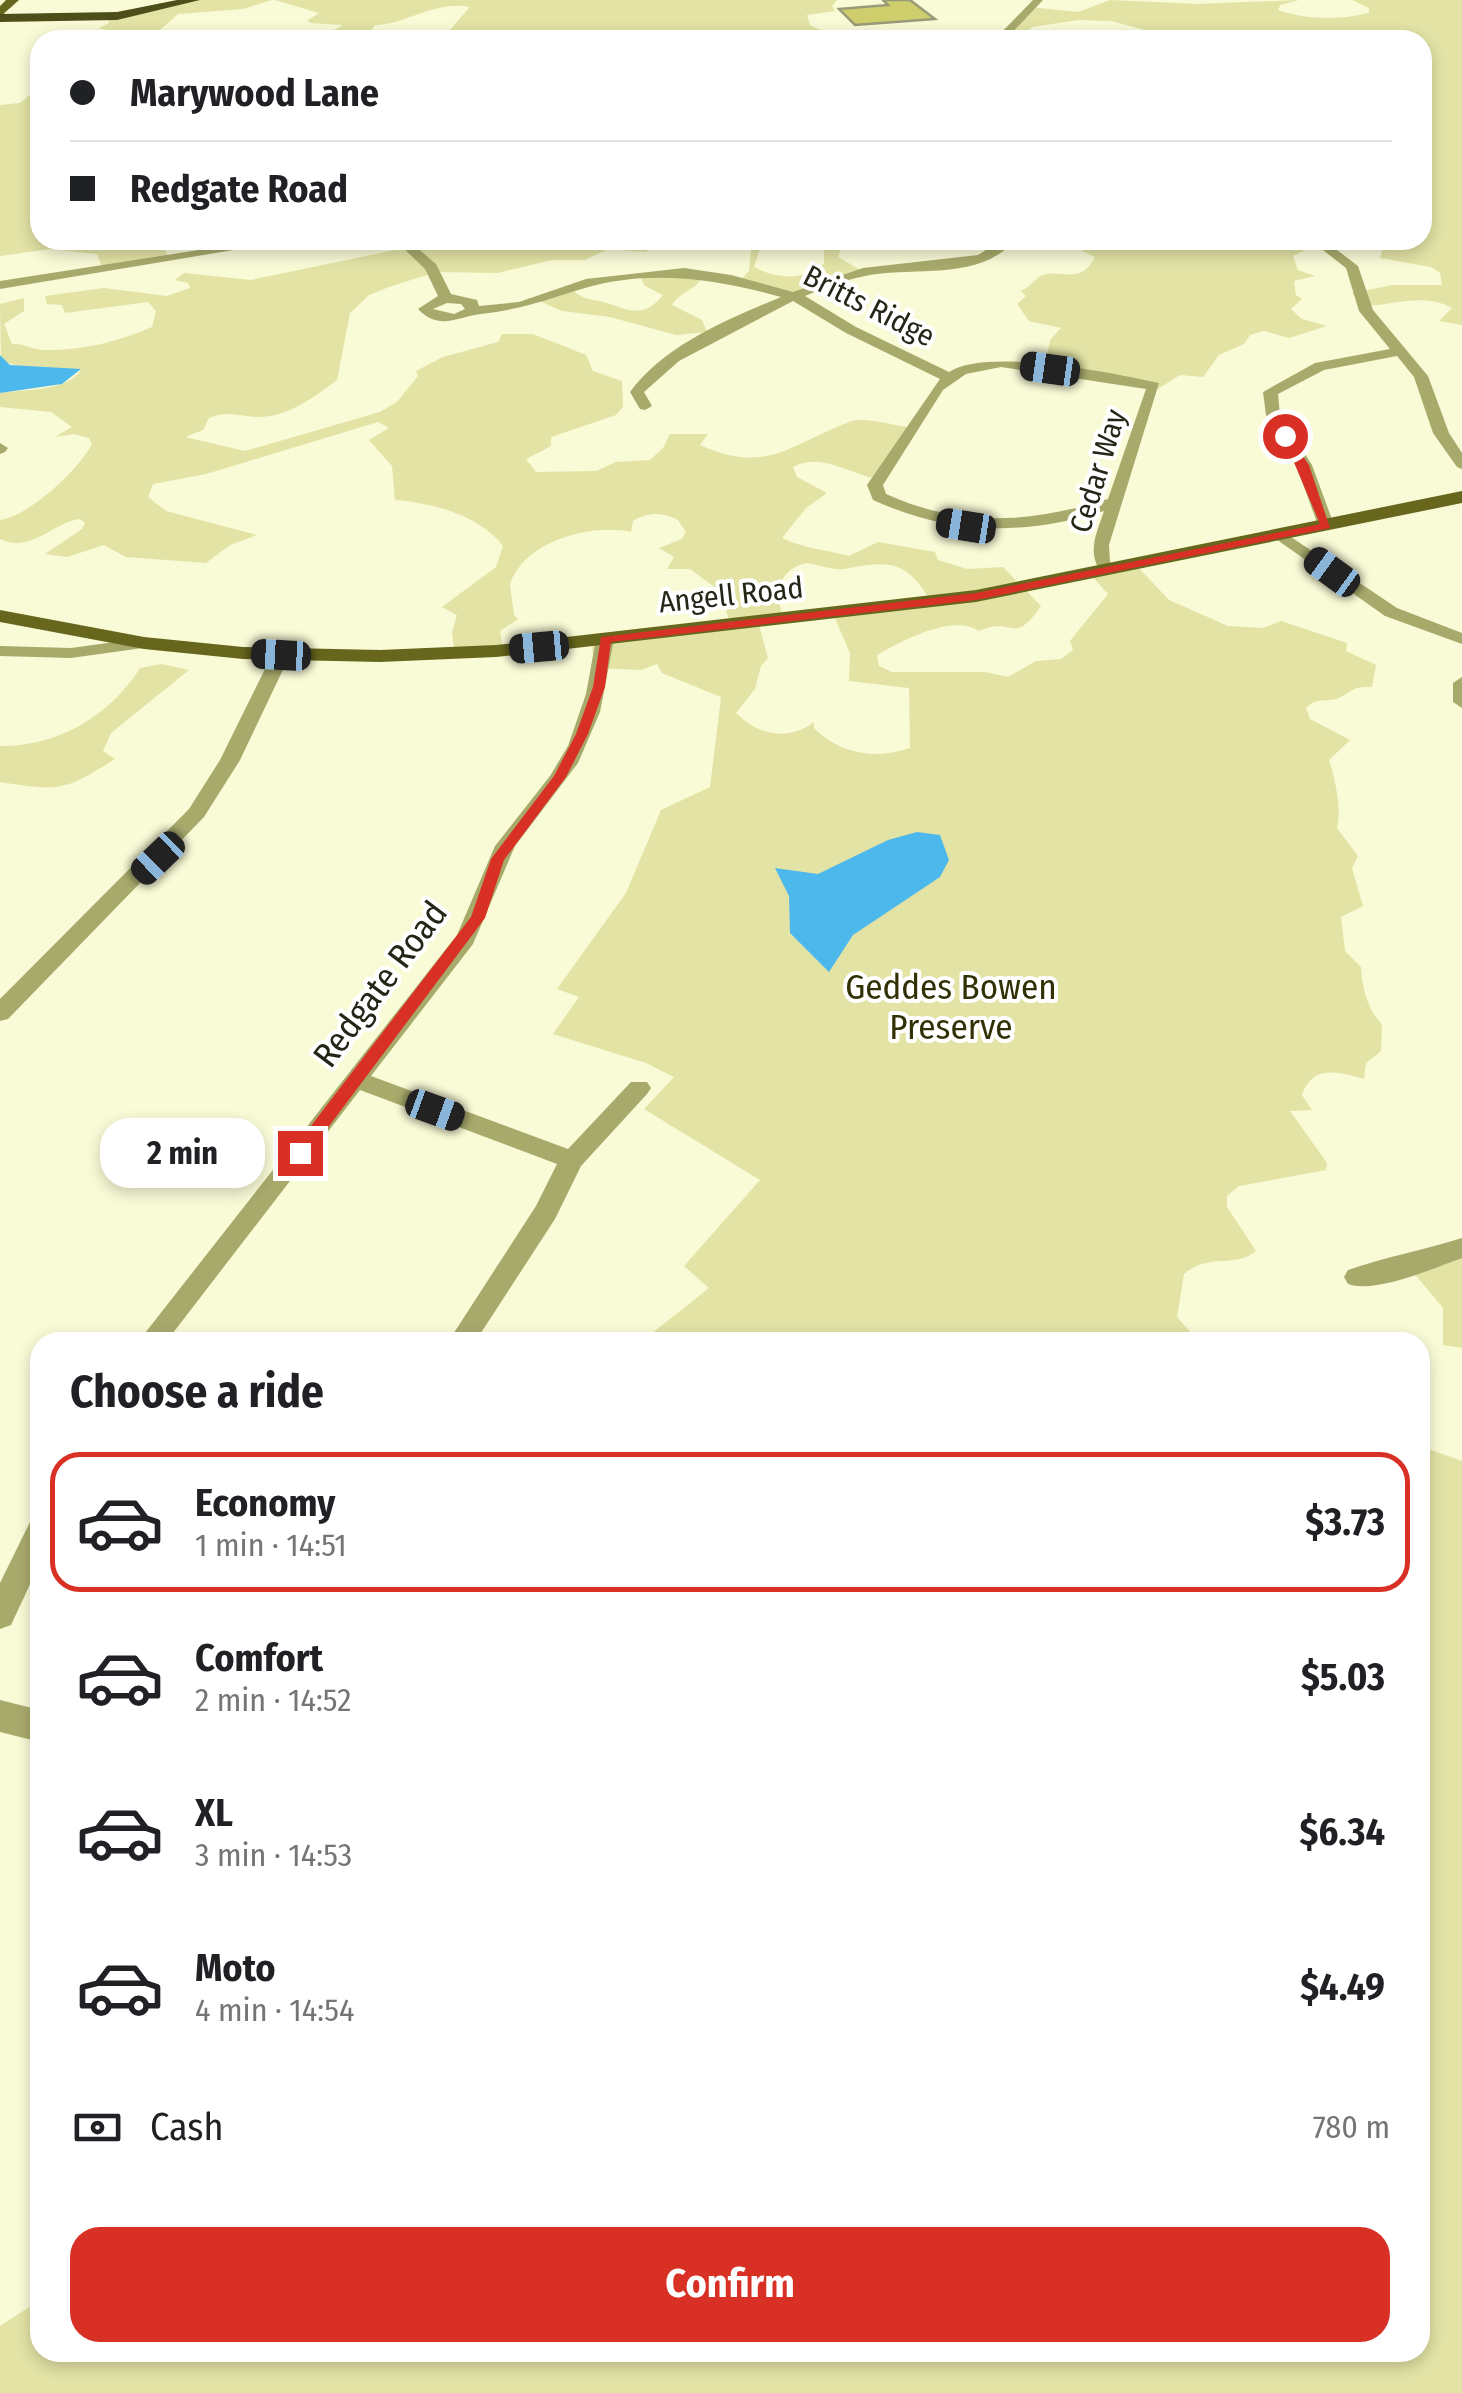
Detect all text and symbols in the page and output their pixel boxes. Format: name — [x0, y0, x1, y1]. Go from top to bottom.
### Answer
text: Marywood Lane — [130, 70, 379, 116]
text: Redgate Road — [130, 166, 348, 212]
street label: Britts Ridge — [797, 258, 941, 354]
car — [1018, 350, 1082, 388]
street label: Cedar Way — [1062, 404, 1134, 537]
route start — [1263, 414, 1308, 459]
car — [934, 506, 998, 546]
car — [1299, 542, 1365, 602]
street label: Angell Road — [657, 570, 805, 620]
car — [508, 629, 570, 665]
car — [250, 638, 312, 672]
car — [126, 826, 190, 890]
street label: Redgate Road — [304, 893, 456, 1075]
park label: Geddes Bowen Preserve — [845, 966, 1057, 1048]
car — [402, 1086, 468, 1134]
callout: 2 min — [100, 1118, 265, 1188]
route end — [278, 1131, 323, 1176]
text: 2 min — [147, 1134, 218, 1172]
text: Choose a ride — [70, 1365, 324, 1419]
icon: car — [75, 1477, 165, 1567]
text: Economy — [195, 1480, 335, 1526]
text: $3.73 — [1305, 1499, 1385, 1545]
text: 1 min · 14:51 — [195, 1526, 347, 1564]
icon: car — [75, 1632, 165, 1722]
text: Comfort — [195, 1635, 323, 1681]
text: $5.03 — [1301, 1654, 1385, 1700]
text: 2 min · 14:52 — [195, 1681, 351, 1719]
icon: car — [75, 1787, 165, 1877]
text: XL — [195, 1790, 233, 1836]
text: $6.34 — [1299, 1809, 1385, 1855]
text: 3 min · 14:53 — [195, 1836, 352, 1874]
icon: car — [75, 1942, 165, 2032]
text: Moto — [195, 1945, 276, 1991]
text: $4.49 — [1300, 1964, 1385, 2010]
text: 4 min · 14:54 — [195, 1991, 354, 2029]
icon: cash — [70, 2100, 125, 2155]
text: Cash — [150, 2104, 224, 2150]
text: 780 m — [1313, 2108, 1390, 2146]
button: Confirm — [70, 2227, 1390, 2342]

